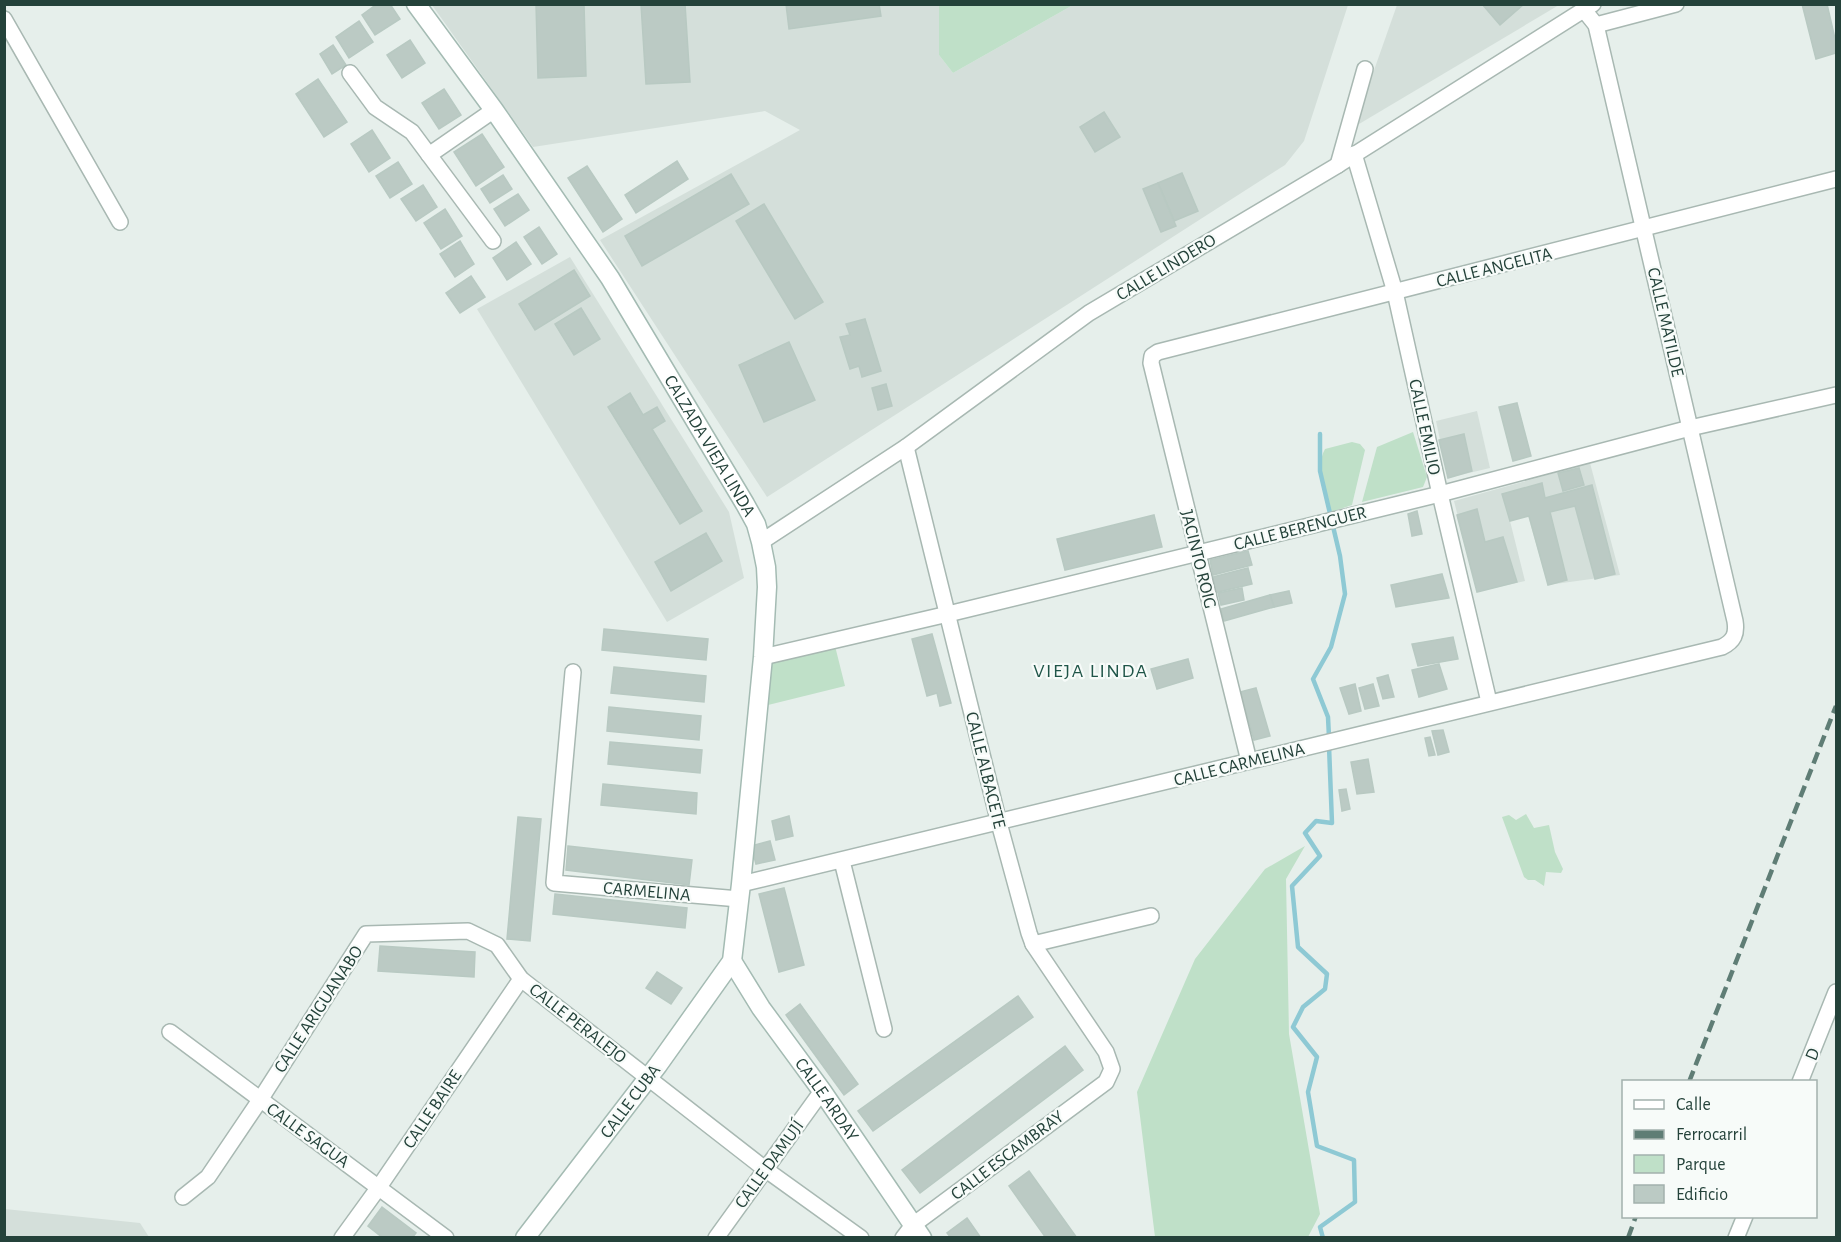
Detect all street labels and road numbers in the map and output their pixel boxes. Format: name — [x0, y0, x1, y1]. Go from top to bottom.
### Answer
street label: CALLE LINDERO — [1114, 231, 1219, 305]
street label: CALLE ANGELITA — [1435, 245, 1555, 291]
street label: CALLE MATILDE — [1644, 266, 1686, 379]
street label: CALZADA VIEJA LINDA — [660, 372, 758, 520]
street label: CALLE EMILIO — [1405, 378, 1443, 477]
street label: CALLE BERENGUER — [1232, 504, 1368, 554]
street label: JACINTO ROIG — [1177, 508, 1219, 610]
street label: CALLE ALBACETE — [962, 710, 1008, 831]
street label: CALLE CARMELINA — [1172, 740, 1307, 790]
street label: CARMELINA — [602, 879, 692, 905]
street label: CALLE ARIGUANABO — [271, 943, 366, 1076]
street label: CALLE PERALEJO — [525, 980, 629, 1067]
street label: D — [1802, 1046, 1823, 1063]
street label: CALLE ARDAY — [791, 1055, 862, 1145]
street label: CALLE CUBA — [597, 1061, 665, 1142]
street label: CALLE BAIRE — [400, 1067, 466, 1152]
street label: CALLE SAGUA — [263, 1100, 353, 1172]
street label: CALLE ESCAMBRAY — [948, 1107, 1068, 1204]
street label: CALLE DAMUJÍ — [730, 1115, 808, 1212]

